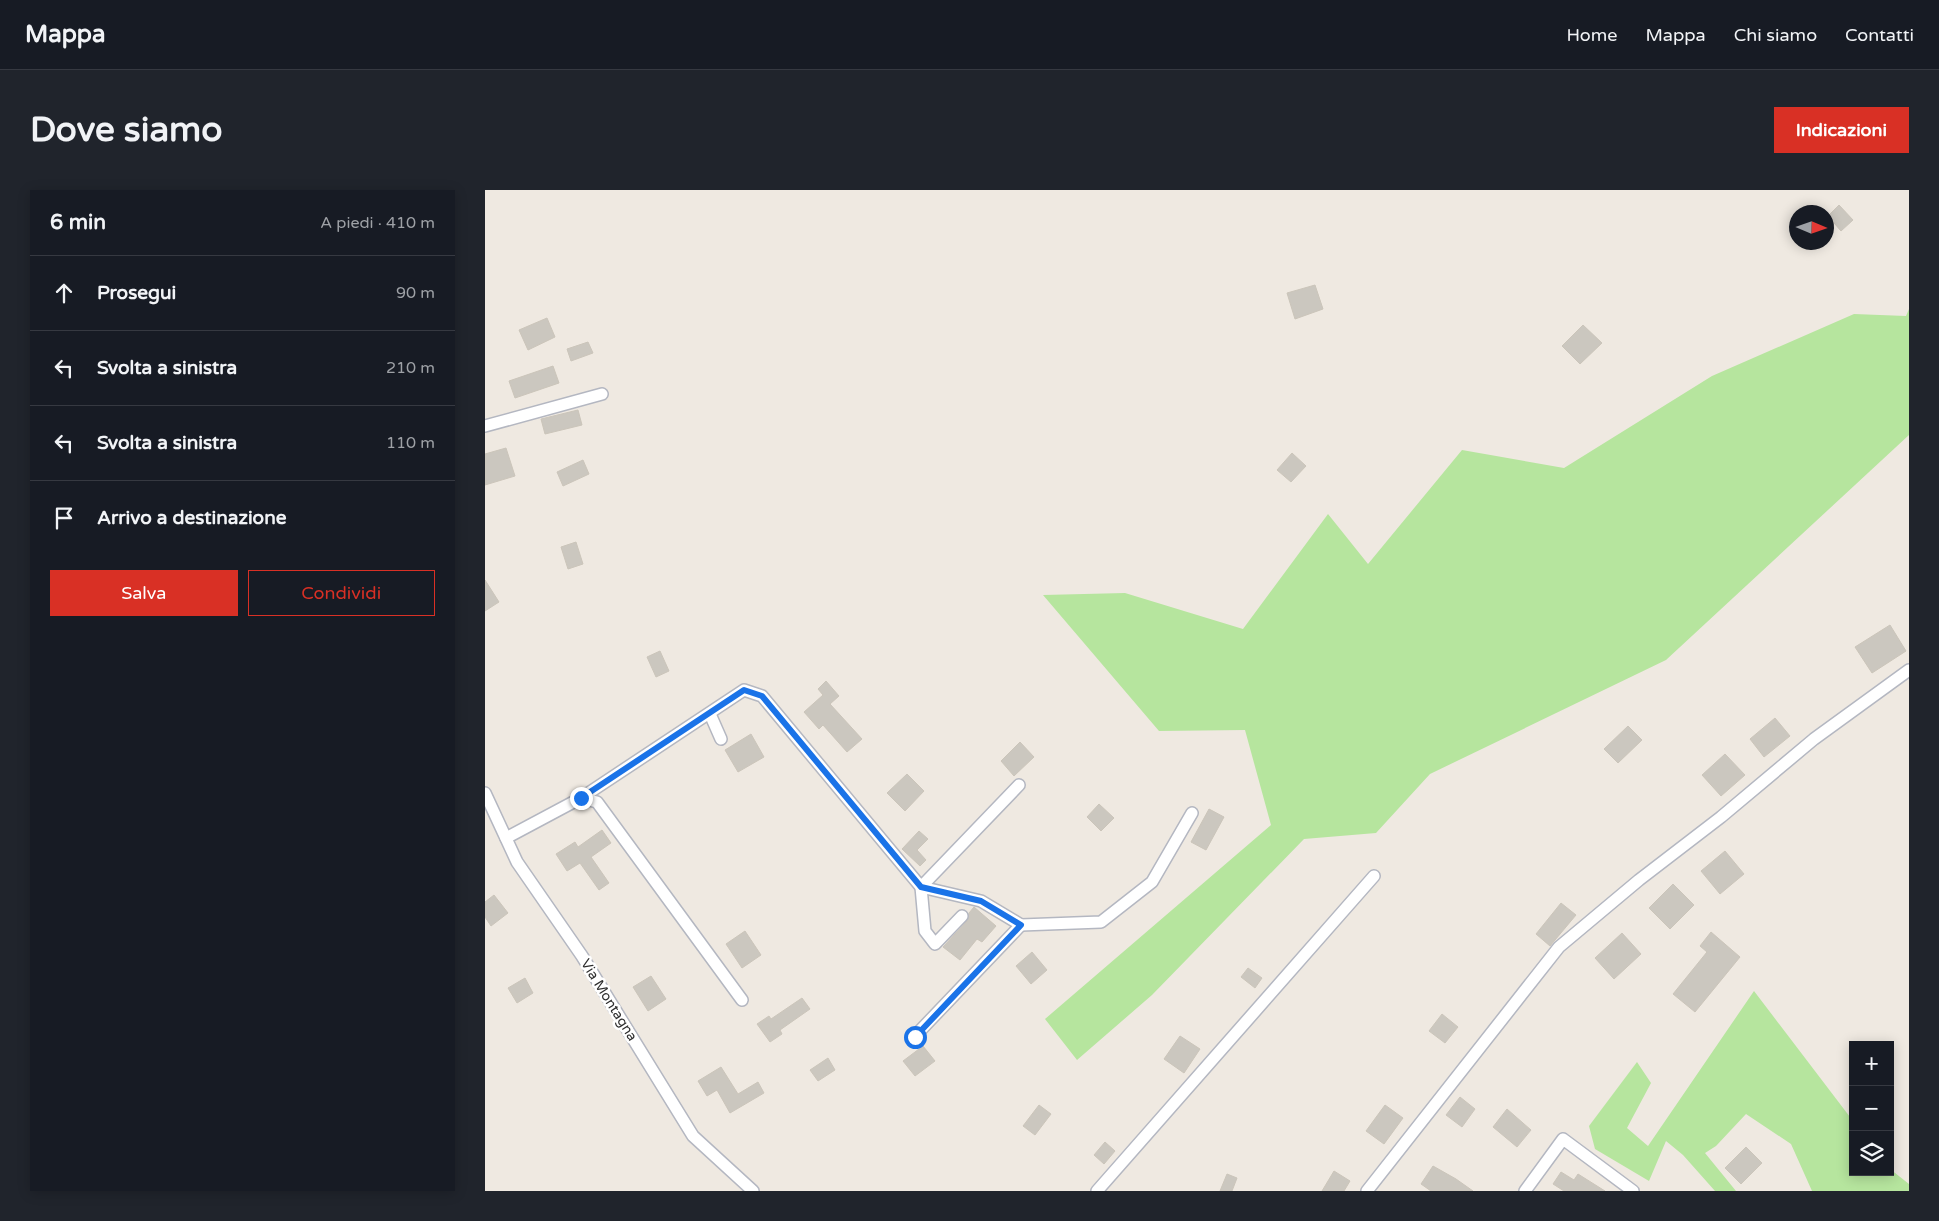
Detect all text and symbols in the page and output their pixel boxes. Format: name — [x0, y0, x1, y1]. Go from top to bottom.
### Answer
text: Mappa — [25, 20, 105, 49]
text: Home — [1566, 24, 1617, 46]
text: Mappa — [1645, 24, 1706, 46]
text: Chi siamo — [1734, 24, 1817, 46]
text: Contatti — [1845, 24, 1914, 46]
button: Indicazioni — [1774, 107, 1909, 153]
text: Dove siamo — [30, 109, 222, 151]
north arrow — [1789, 205, 1834, 250]
text: 6 min — [50, 210, 106, 235]
text: A piedi · 410 m — [320, 213, 435, 233]
icon: ahead — [50, 279, 78, 307]
text: Prosegui — [97, 282, 176, 304]
text: 90 m — [396, 283, 435, 303]
icon: left — [50, 354, 78, 382]
text: Svolta a sinistra — [97, 357, 237, 379]
text: 210 m — [386, 358, 435, 378]
icon: left — [50, 429, 78, 457]
text: Svolta a sinistra — [97, 432, 237, 454]
text: 110 m — [386, 433, 435, 453]
icon: arrive — [50, 504, 78, 532]
text: Arrivo a destinazione — [97, 507, 287, 529]
button: Salva — [50, 570, 238, 616]
button: Condividi — [248, 570, 435, 616]
route end — [570, 787, 593, 810]
street label: Via Montagna — [577, 956, 641, 1044]
route start — [904, 1026, 927, 1049]
map controls — [1849, 1041, 1894, 1176]
button: + — [1849, 1041, 1894, 1086]
button: − — [1849, 1086, 1894, 1131]
button: layers — [1849, 1131, 1894, 1176]

